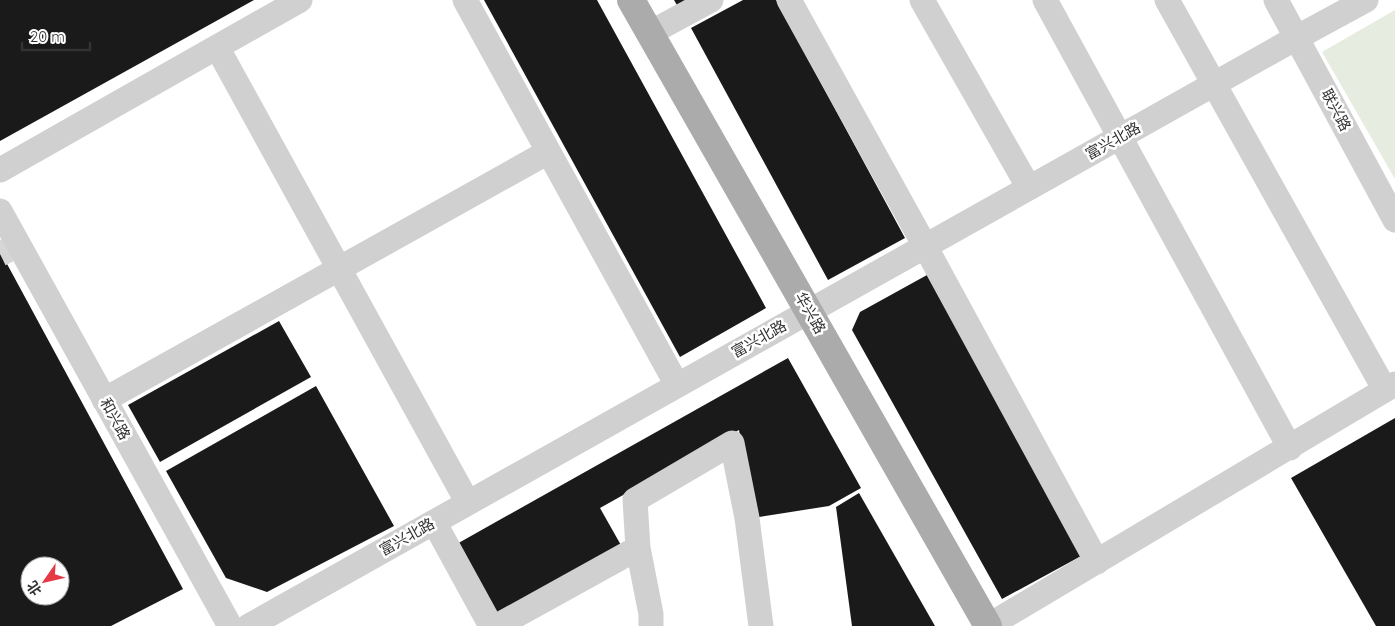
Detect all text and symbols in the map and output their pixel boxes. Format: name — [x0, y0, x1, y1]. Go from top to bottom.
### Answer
scale bar — [22, 20, 90, 52]
text: 20 m — [30, 27, 65, 46]
street label: 联兴路 — [1317, 85, 1355, 134]
street label: 富兴北路 — [1082, 118, 1144, 163]
street label: 华兴路 — [791, 289, 830, 337]
street label: 富兴北路 — [728, 316, 790, 361]
street label: 和兴路 — [96, 394, 135, 443]
street label: 富兴北路 — [376, 514, 438, 559]
north arrow — [20, 556, 70, 606]
text: 北 — [23, 577, 46, 599]

